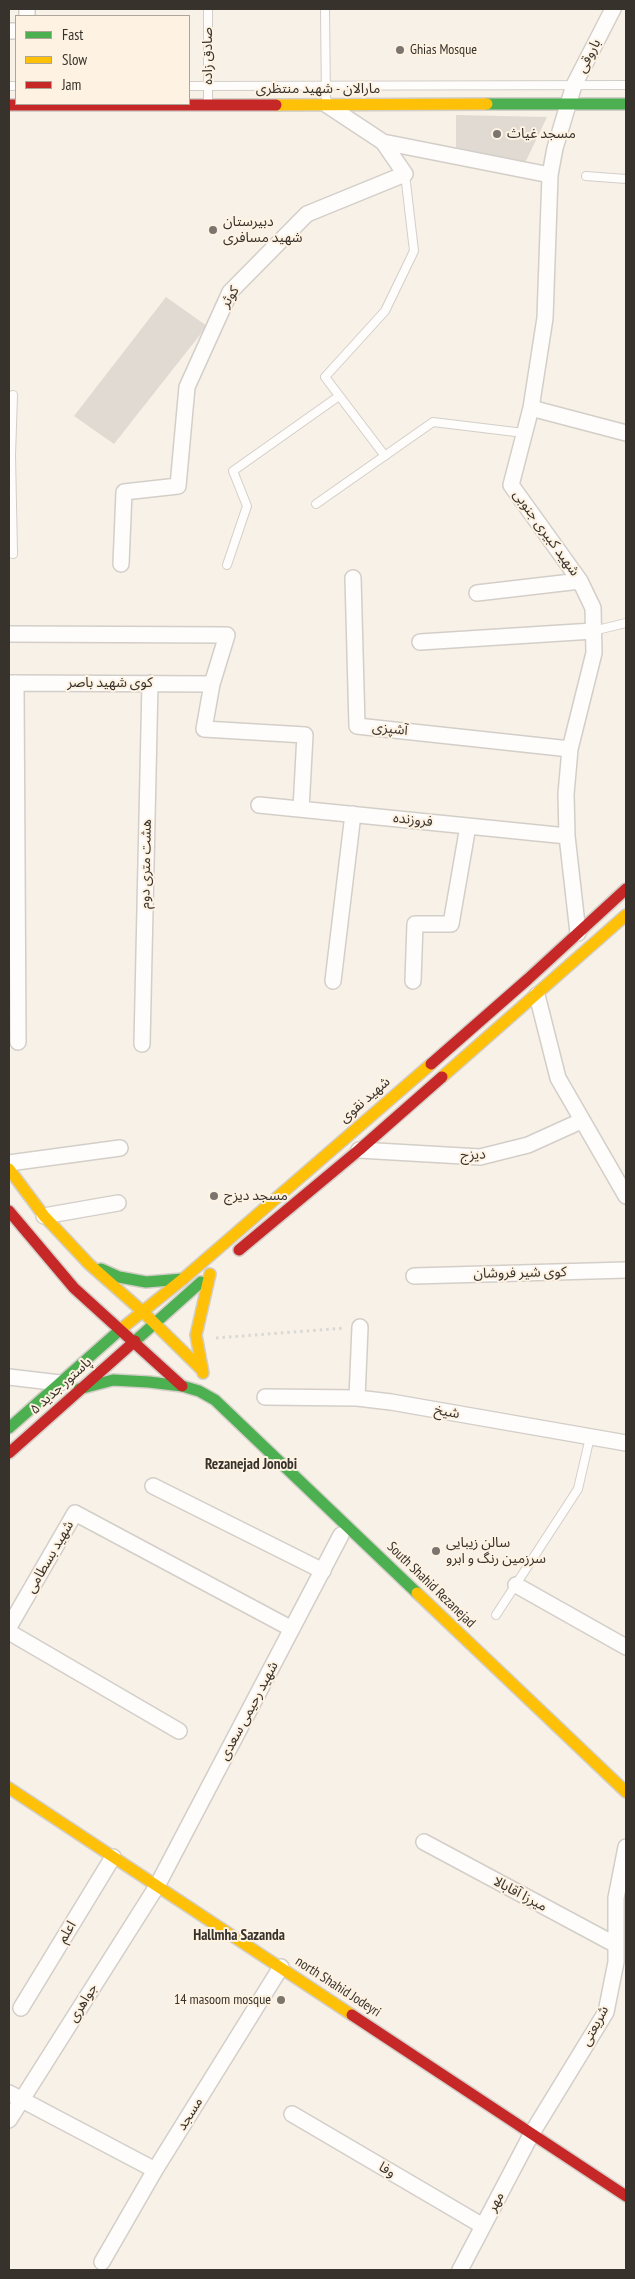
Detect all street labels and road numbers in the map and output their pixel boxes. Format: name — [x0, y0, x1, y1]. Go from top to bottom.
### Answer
street label: صادق زاده — [200, 27, 216, 85]
street label: باروقی — [573, 36, 605, 76]
street label: مارالان - شهید منتظری — [256, 81, 380, 97]
street label: کوثر — [217, 283, 243, 311]
street label: شهید کبیری جنوبی — [509, 487, 583, 579]
street label: کوی شهید باصر — [67, 675, 153, 691]
street label: آشپزی — [371, 719, 409, 739]
street label: فروزنده — [392, 810, 434, 830]
street label: هشت متری دوم — [137, 819, 155, 909]
street label: شهید نقوی — [336, 1073, 394, 1127]
street label: دیزج — [460, 1146, 486, 1164]
street label: کوی شیر فروشان — [473, 1264, 567, 1282]
street label: پاستور جدید ۵ — [27, 1354, 95, 1418]
street label: شیخ — [433, 1402, 461, 1422]
street label: شهید بسطامی — [22, 1518, 78, 1596]
street label: South Shahid Rezanejad — [383, 1539, 479, 1631]
street label: شهید رحیمی سعدی — [216, 1659, 282, 1763]
street label: میرزا آقابالا — [490, 1873, 550, 1915]
street label: اعلم — [54, 1918, 80, 1946]
street label: north Shahid Jodeyri — [292, 1953, 384, 2021]
street label: جواهری — [65, 1981, 101, 2025]
street label: شریعتی — [577, 2003, 613, 2049]
street label: مسجد — [173, 2094, 207, 2134]
street label: وفا — [376, 2159, 398, 2181]
street label: مهر — [484, 2189, 508, 2215]

